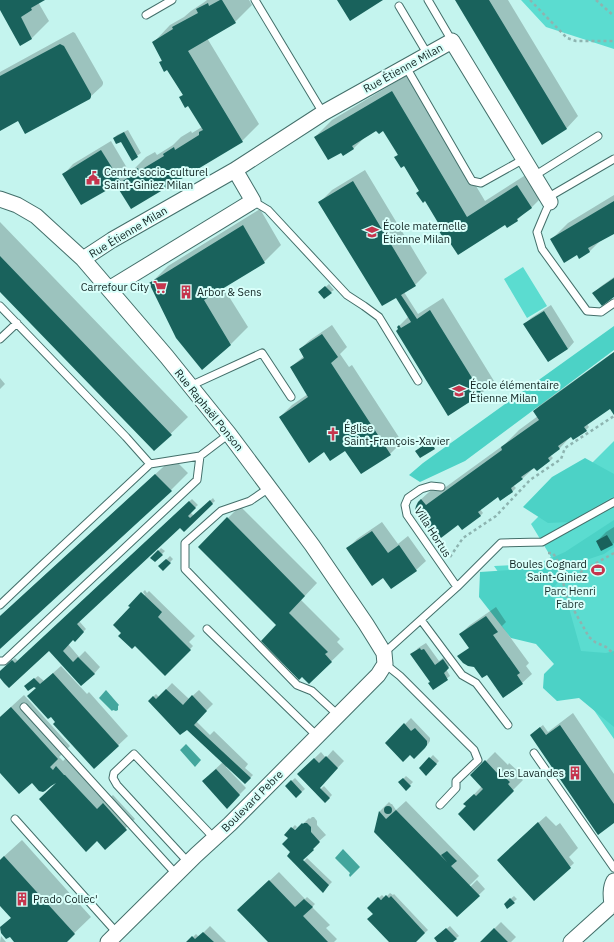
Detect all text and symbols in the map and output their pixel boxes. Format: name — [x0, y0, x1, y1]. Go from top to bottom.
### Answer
street label: Rue Étienne Milan — [361, 40, 445, 96]
place label: Centre socio-culturel Saint-Giniez Milan — [104, 165, 208, 192]
public building icon: Centre socio-culturel Saint-Giniez Milan — [85, 170, 101, 186]
street label: Rue Étienne Milan — [86, 203, 170, 261]
place label: École maternelle Étienne Milan — [383, 219, 466, 246]
school or university icon: École maternelle Étienne Milan — [364, 224, 380, 240]
supermarket icon: Carrefour City — [152, 279, 168, 295]
place label: Carrefour City — [81, 280, 149, 294]
building icon: Arbor & Sens — [178, 284, 194, 300]
place label: Arbor & Sens — [197, 285, 262, 299]
street label: Rue Raphaël Ponson — [172, 366, 246, 454]
place label: École élémentaire Étienne Milan — [470, 378, 559, 405]
school or university icon: École élémentaire Étienne Milan — [451, 383, 467, 399]
place label: Église Saint-François-Xavier — [344, 421, 450, 448]
church icon: Église Saint-François-Xavier — [325, 426, 341, 442]
street label: Villa Hortus — [412, 504, 454, 560]
place label: Boules Cognard Saint-Giniez — [509, 557, 587, 584]
sports icon: Boules Cognard Saint-Giniez — [590, 562, 606, 578]
park label: Parc Henri Fabre — [544, 584, 596, 611]
building icon: Les Lavandes — [567, 765, 583, 781]
place label: Les Lavandes — [498, 766, 564, 780]
street label: Boulevard Pebre — [218, 767, 286, 835]
building icon: Prado Collec' — [14, 891, 30, 907]
place label: Prado Collec' — [33, 892, 98, 906]

